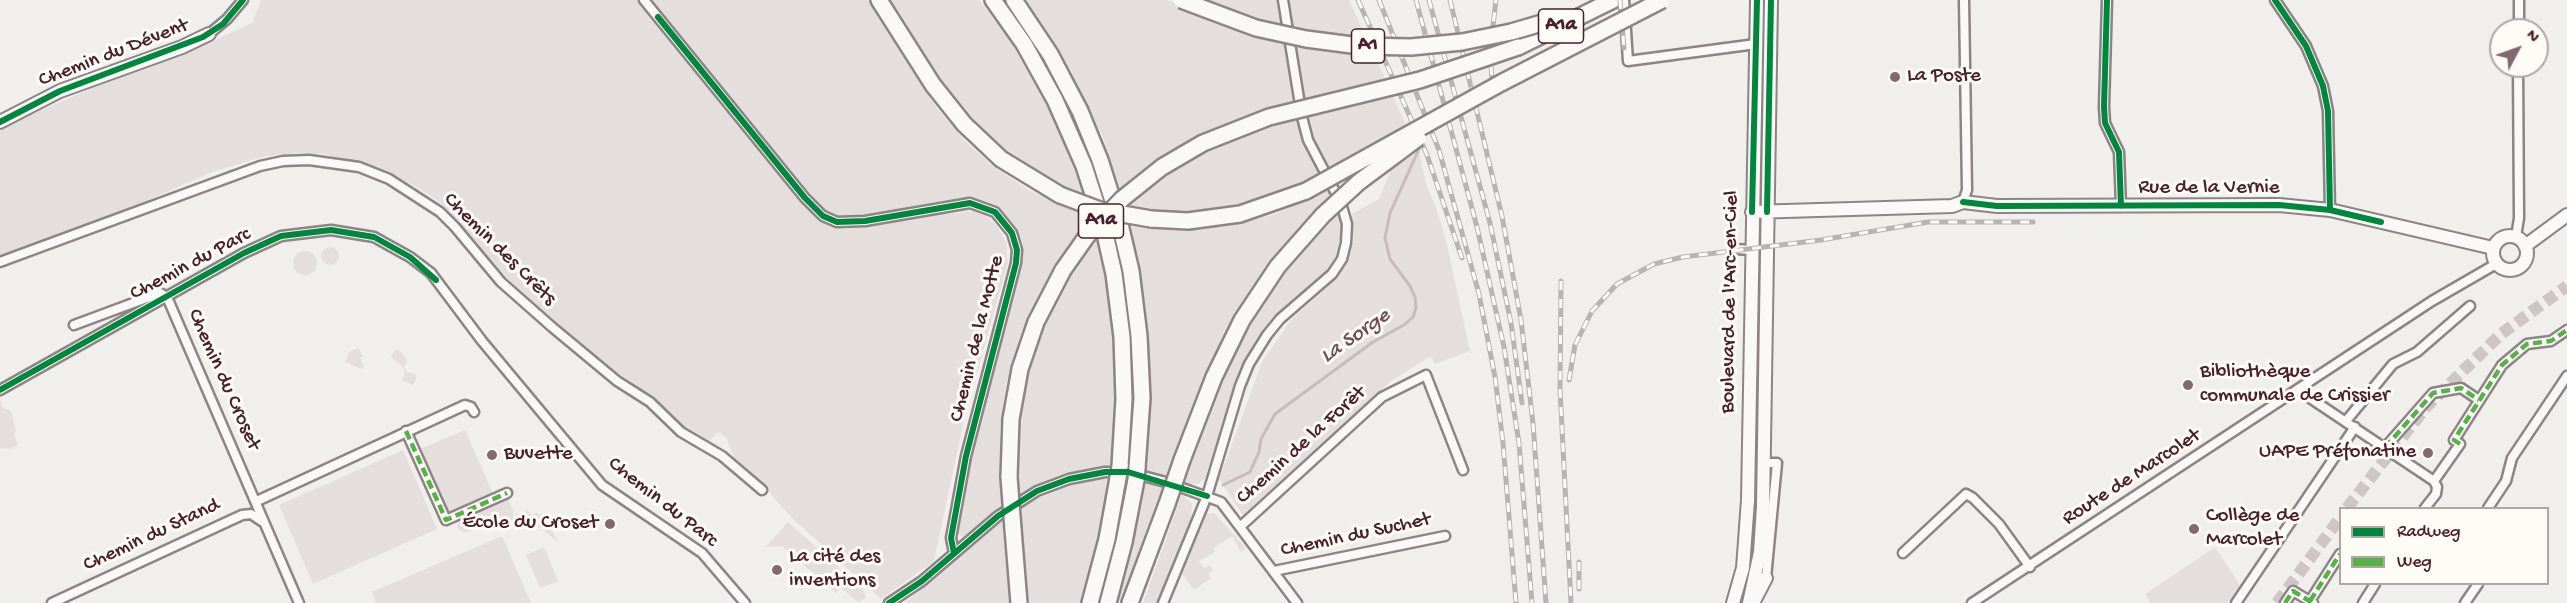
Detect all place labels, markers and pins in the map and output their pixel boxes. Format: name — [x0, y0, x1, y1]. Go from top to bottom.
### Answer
place label: La Poste — [1907, 64, 1981, 90]
marker: La Poste — [1888, 70, 1902, 84]
place label: Bibliothèque communale de Crissier — [2200, 360, 2390, 410]
marker: Bibliothèque communale de Crissier — [2181, 378, 2195, 392]
place label: UAPE Préfonatine — [2259, 440, 2416, 466]
place label: Buvette — [504, 442, 573, 468]
marker: UAPE Préfonatine — [2421, 446, 2435, 460]
marker: Buvette — [485, 448, 499, 462]
place label: Collège de Marcolet — [2206, 504, 2299, 554]
place label: École du Croset — [462, 511, 598, 537]
marker: École du Croset — [603, 517, 617, 531]
marker: Collège de Marcolet — [2187, 522, 2201, 536]
place label: La cité des inventions — [789, 545, 880, 595]
marker: La cité des inventions — [770, 563, 784, 577]

